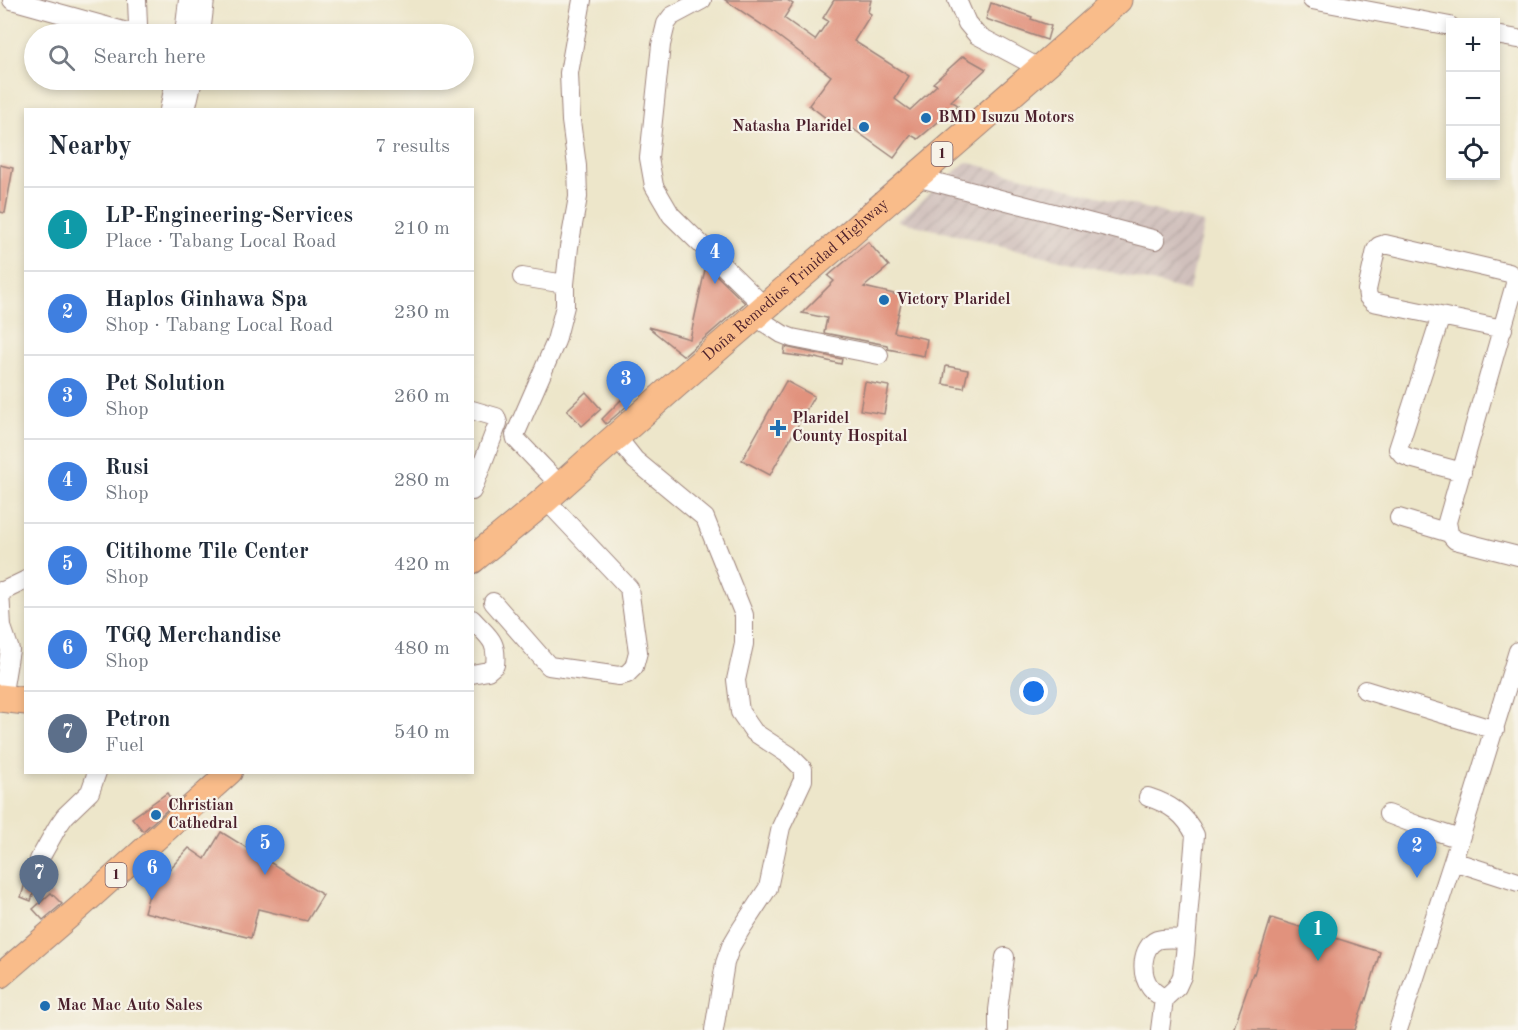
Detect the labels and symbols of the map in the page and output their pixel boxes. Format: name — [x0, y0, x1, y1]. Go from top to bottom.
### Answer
place label: BMD Isuzu Motors — [938, 110, 1074, 126]
marker: BMD Isuzu Motors — [919, 111, 933, 125]
place label: Natasha Plaridel — [732, 119, 852, 135]
marker: Natasha Plaridel — [857, 120, 871, 134]
road number: 1 — [932, 142, 952, 166]
street label: Doña Remedios Trinidad Highway — [700, 196, 892, 365]
pin: 4 — [696, 234, 734, 284]
place label: Victory Plaridel — [896, 292, 1010, 308]
marker: Victory Plaridel — [877, 293, 891, 307]
pin: 3 — [606, 362, 646, 411]
place label: Plaridel County Hospital — [792, 411, 908, 445]
marker: Plaridel County Hospital — [769, 419, 787, 437]
your location — [1019, 677, 1048, 706]
place label: Christian Cathedral — [168, 798, 238, 832]
marker: Christian Cathedral — [149, 808, 163, 822]
pin: 5 — [246, 826, 284, 875]
pin: 2 — [1398, 828, 1436, 878]
pin: 6 — [132, 850, 172, 900]
pin: 7 — [20, 856, 58, 905]
road number: 1 — [106, 863, 126, 887]
pin: 1 — [1298, 912, 1338, 961]
place label: Mac Mac Auto Sales — [57, 998, 202, 1014]
marker: Mac Mac Auto Sales — [38, 999, 52, 1013]

